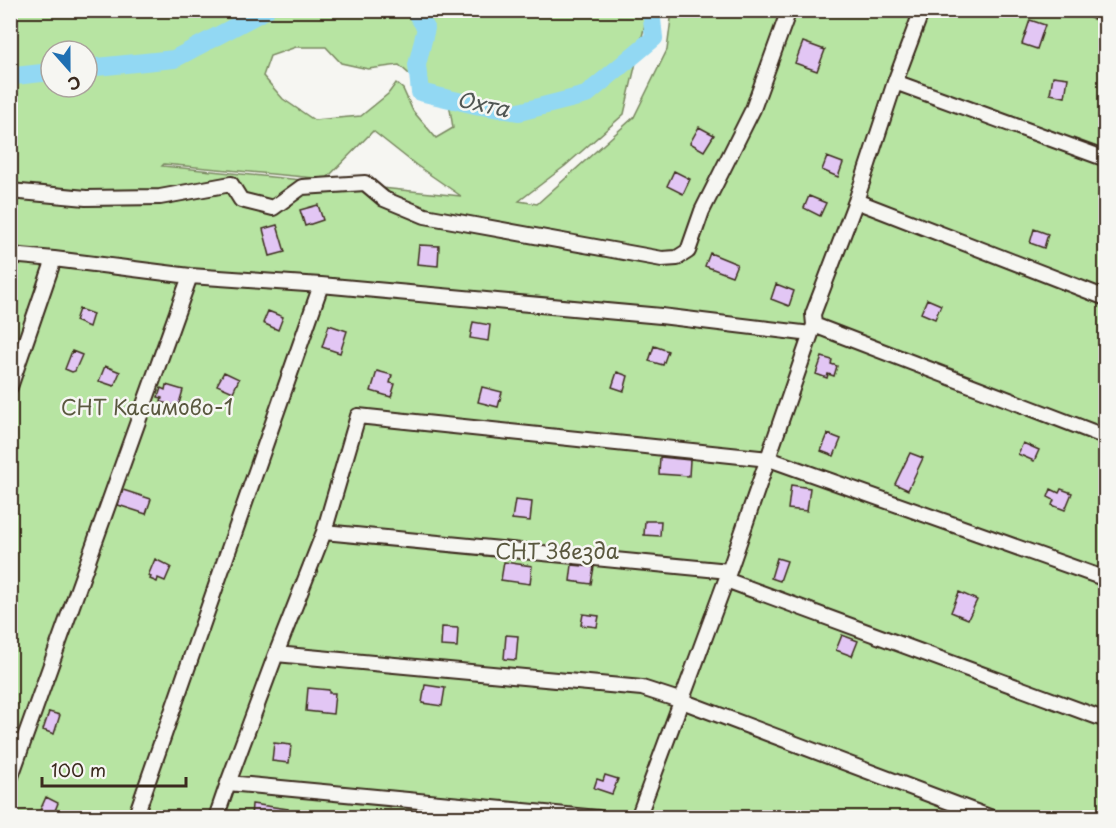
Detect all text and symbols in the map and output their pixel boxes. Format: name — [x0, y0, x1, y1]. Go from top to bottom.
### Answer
north arrow — [39, 39, 99, 99]
text: С — [65, 71, 85, 97]
water label: Охта — [454, 81, 514, 124]
park label: СНТ Касимово-1 — [61, 390, 233, 422]
park label: СНТ Звезда — [495, 534, 619, 566]
scale bar — [42, 750, 186, 788]
text: 100 m — [51, 756, 106, 783]

